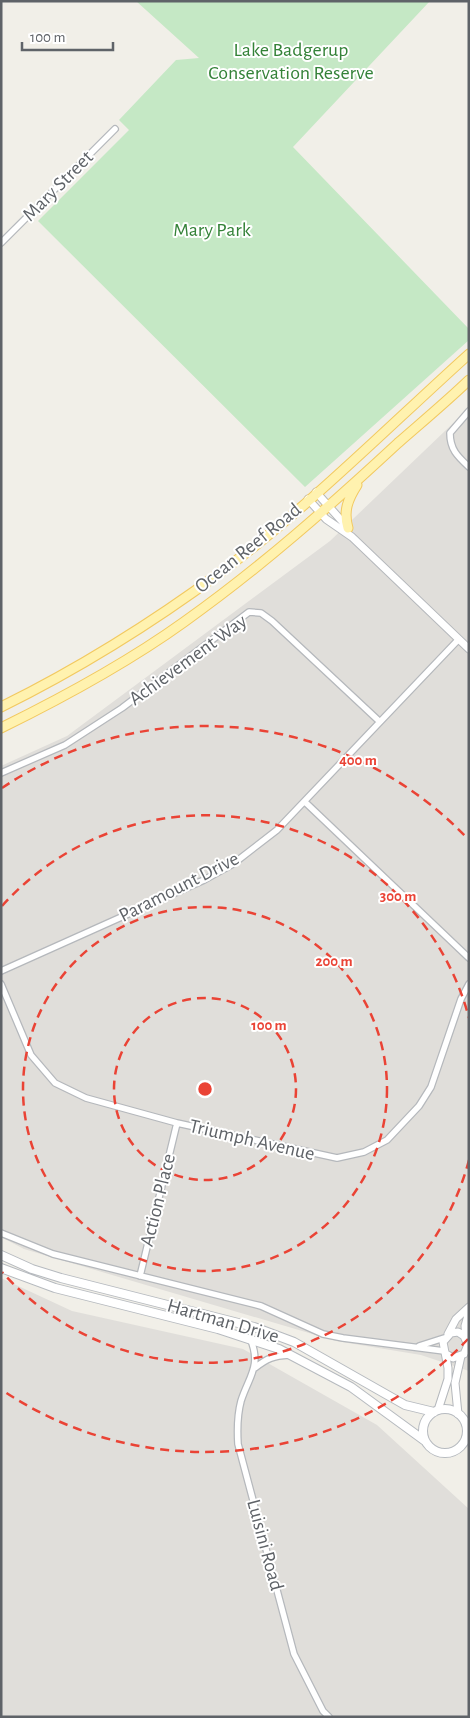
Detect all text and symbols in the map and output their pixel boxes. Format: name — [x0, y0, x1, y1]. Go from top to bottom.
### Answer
scale bar — [22, 20, 114, 52]
text: 100 m — [30, 30, 65, 45]
park label: Lake Badgerup Conservation Reserve — [208, 40, 374, 83]
street label: Mary Street — [19, 147, 97, 225]
park label: Mary Park — [173, 220, 251, 240]
street label: Ocean Reef Road — [191, 499, 305, 597]
street label: Achievement Way — [125, 610, 251, 709]
text: 400 m — [339, 753, 377, 768]
street label: Paramount Drive — [116, 848, 242, 926]
text: 300 m — [380, 889, 416, 904]
text: 200 m — [315, 954, 353, 969]
text: 100 m — [251, 1018, 287, 1033]
centre of rings — [196, 1080, 214, 1098]
street label: Triumph Avenue — [187, 1116, 317, 1164]
street label: Action Place — [137, 1152, 179, 1248]
street label: Hartman Drive — [165, 1295, 281, 1347]
street label: Luisini Road — [243, 1497, 287, 1593]

